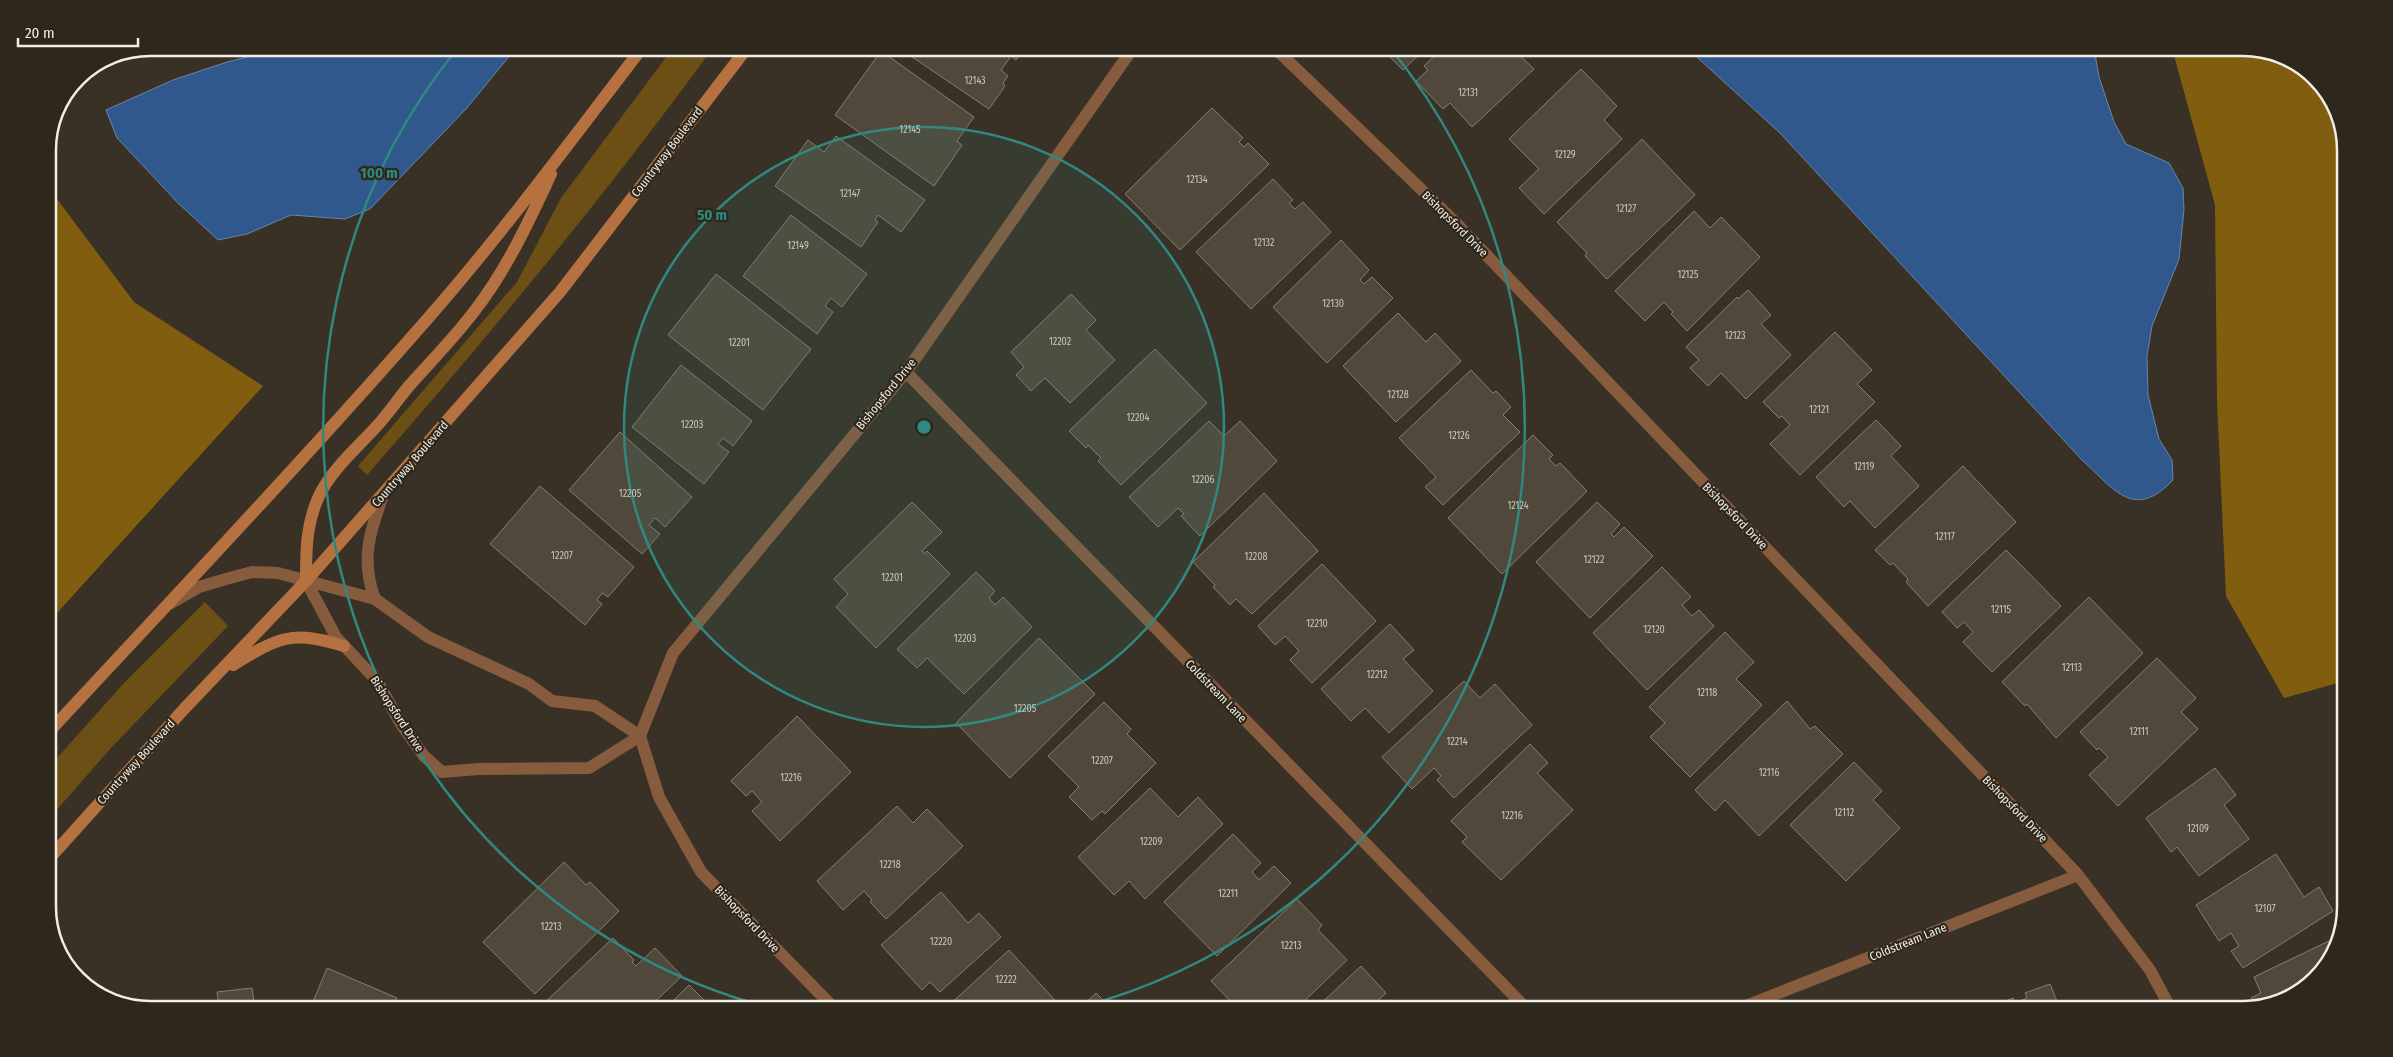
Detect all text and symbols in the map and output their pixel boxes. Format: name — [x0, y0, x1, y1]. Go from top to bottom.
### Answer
scale bar — [18, 15, 138, 47]
text: 20 m — [25, 24, 55, 42]
house number: 12143 — [964, 75, 986, 87]
house number: 12131 — [1458, 87, 1478, 99]
street label: Countryway Boulevard — [629, 104, 705, 200]
house number: 12145 — [899, 124, 921, 136]
house number: 12129 — [1554, 149, 1576, 161]
text: 100 m — [360, 164, 398, 182]
house number: 12134 — [1186, 174, 1208, 186]
house number: 12147 — [840, 188, 860, 200]
street label: Bishopsford Drive — [1419, 188, 1491, 260]
house number: 12127 — [1616, 203, 1636, 215]
text: 50 m — [697, 206, 727, 224]
house number: 12132 — [1254, 237, 1275, 249]
house number: 12149 — [787, 240, 809, 252]
house number: 12125 — [1678, 269, 1699, 281]
house number: 12130 — [1322, 298, 1344, 310]
house number: 12123 — [1725, 330, 1746, 342]
house number: 12202 — [1049, 336, 1072, 348]
house number: 12201 — [728, 337, 750, 349]
street label: Bishopsford Drive — [853, 356, 919, 432]
house number: 12128 — [1387, 389, 1409, 401]
house number: 12121 — [1809, 404, 1829, 416]
house number: 12204 — [1127, 412, 1150, 424]
street label: Countryway Boulevard — [369, 418, 451, 510]
centre of rings — [915, 418, 933, 436]
house number: 12203 — [681, 419, 704, 431]
house number: 12126 — [1448, 430, 1470, 442]
house number: 12119 — [1854, 461, 1874, 473]
house number: 12206 — [1192, 474, 1214, 486]
street label: Bishopsford Drive — [1700, 480, 1770, 552]
house number: 12205 — [619, 488, 642, 500]
house number: 12124 — [1507, 500, 1529, 512]
house number: 12117 — [1935, 531, 1955, 543]
house number: 12207 — [551, 550, 573, 562]
house number: 12208 — [1245, 551, 1267, 563]
house number: 12122 — [1584, 554, 1605, 566]
house number: 12201 — [881, 572, 903, 584]
house number: 12115 — [1991, 604, 2012, 616]
house number: 12210 — [1306, 618, 1328, 630]
house number: 12120 — [1643, 624, 1665, 636]
house number: 12203 — [954, 633, 977, 645]
street label: Coldstream Lane — [1183, 657, 1249, 725]
house number: 12113 — [2062, 662, 2083, 674]
house number: 12212 — [1367, 669, 1388, 681]
street label: Bishopsford Drive — [367, 674, 427, 754]
house number: 12118 — [1697, 687, 1717, 699]
house number: 12205 — [1014, 703, 1037, 715]
street label: Countryway Boulevard — [94, 717, 178, 807]
house number: 12111 — [2129, 726, 2149, 738]
house number: 12214 — [1446, 736, 1468, 748]
house number: 12207 — [1091, 755, 1113, 767]
house number: 12116 — [1759, 767, 1779, 779]
house number: 12216 — [780, 772, 802, 784]
street label: Bishopsford Drive — [1980, 773, 2050, 845]
house number: 12112 — [1834, 807, 1855, 819]
house number: 12216 — [1501, 810, 1523, 822]
house number: 12109 — [2187, 823, 2209, 835]
house number: 12209 — [1140, 836, 1162, 848]
house number: 12218 — [879, 859, 901, 871]
street label: Bishopsford Drive — [712, 883, 782, 955]
house number: 12211 — [1218, 888, 1238, 900]
house number: 12107 — [2254, 903, 2276, 915]
street label: Coldstream Lane — [1867, 920, 1949, 964]
house number: 12213 — [541, 921, 562, 933]
house number: 12220 — [930, 936, 952, 948]
house number: 12213 — [1281, 940, 1302, 952]
house number: 12222 — [995, 974, 1017, 986]

